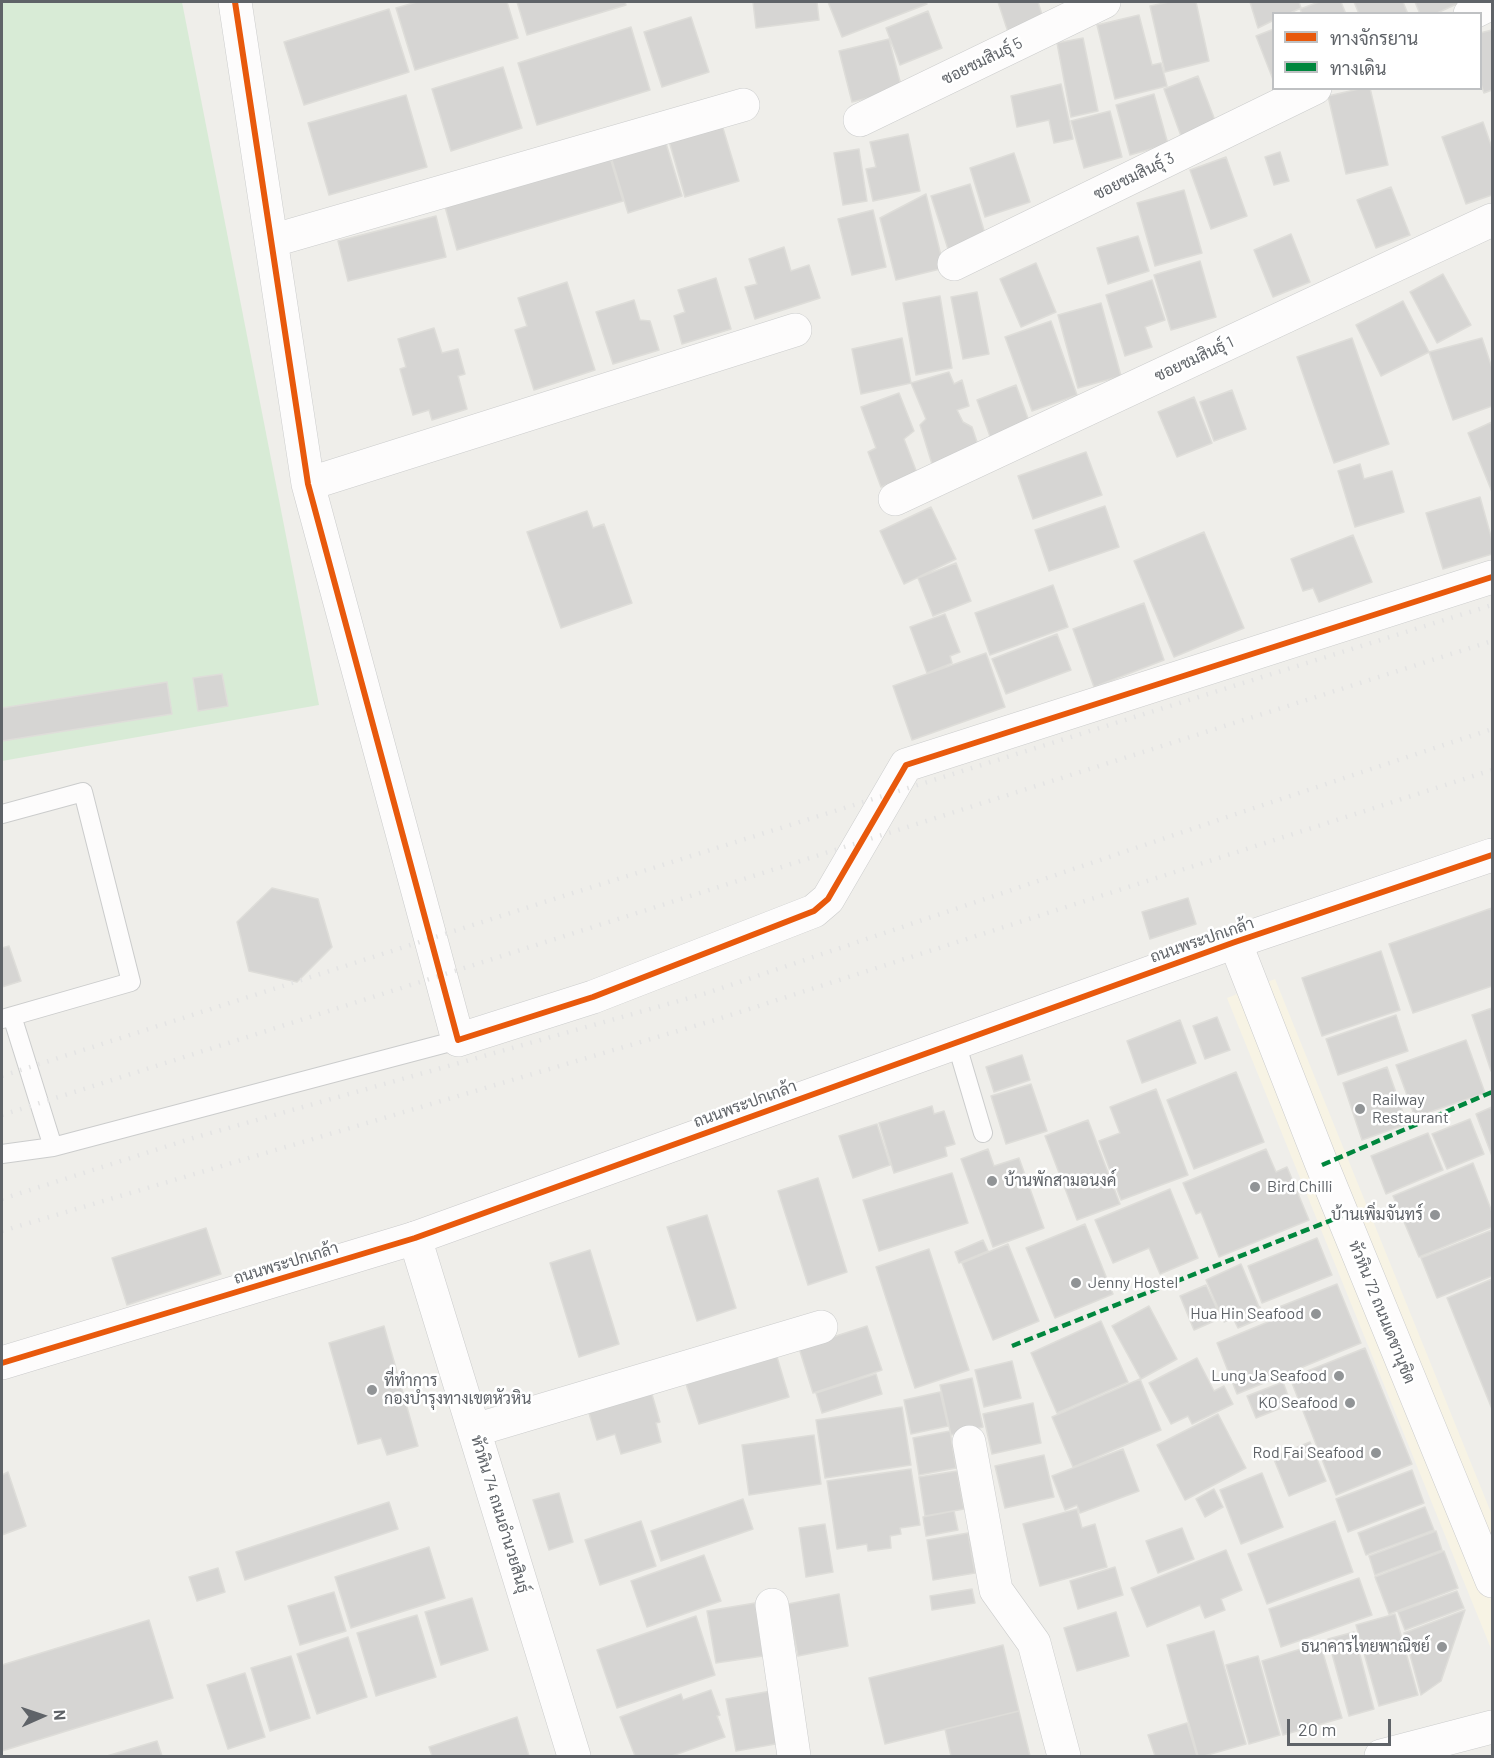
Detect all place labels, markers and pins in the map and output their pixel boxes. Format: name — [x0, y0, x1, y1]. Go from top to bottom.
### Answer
place label: Railway Restaurant — [1372, 1090, 1449, 1128]
marker: Railway Restaurant — [1353, 1102, 1367, 1116]
place label: บ้านพักสามอนงค์ — [1004, 1171, 1116, 1191]
marker: บ้านพักสามอนงค์ — [985, 1174, 999, 1188]
place label: Bird Chilli — [1267, 1177, 1333, 1197]
marker: Bird Chilli — [1248, 1180, 1262, 1194]
place label: บ้านเพิ่มจันทร์ — [1331, 1205, 1423, 1225]
marker: บ้านเพิ่มจันทร์ — [1428, 1208, 1442, 1222]
place label: Jenny Hostel — [1088, 1273, 1178, 1293]
marker: Jenny Hostel — [1069, 1276, 1083, 1290]
place label: Hua Hin Seafood — [1190, 1304, 1304, 1324]
marker: Hua Hin Seafood — [1309, 1307, 1323, 1321]
place label: Lung Ja Seafood — [1211, 1366, 1327, 1386]
marker: Lung Ja Seafood — [1332, 1369, 1346, 1383]
place label: ที่ทำการ กองบำรุงทางเขตหัวหิน — [384, 1371, 531, 1409]
marker: ที่ทำการ กองบำรุงทางเขตหัวหิน — [365, 1383, 379, 1397]
place label: KO Seafood — [1258, 1393, 1338, 1413]
marker: KO Seafood — [1343, 1396, 1357, 1410]
place label: Rod Fai Seafood — [1253, 1443, 1364, 1463]
marker: Rod Fai Seafood — [1369, 1446, 1383, 1460]
place label: ธนาคารไทยพาณิชย์ — [1301, 1637, 1430, 1657]
marker: ธนาคารไทยพาณิชย์ — [1435, 1640, 1449, 1654]

